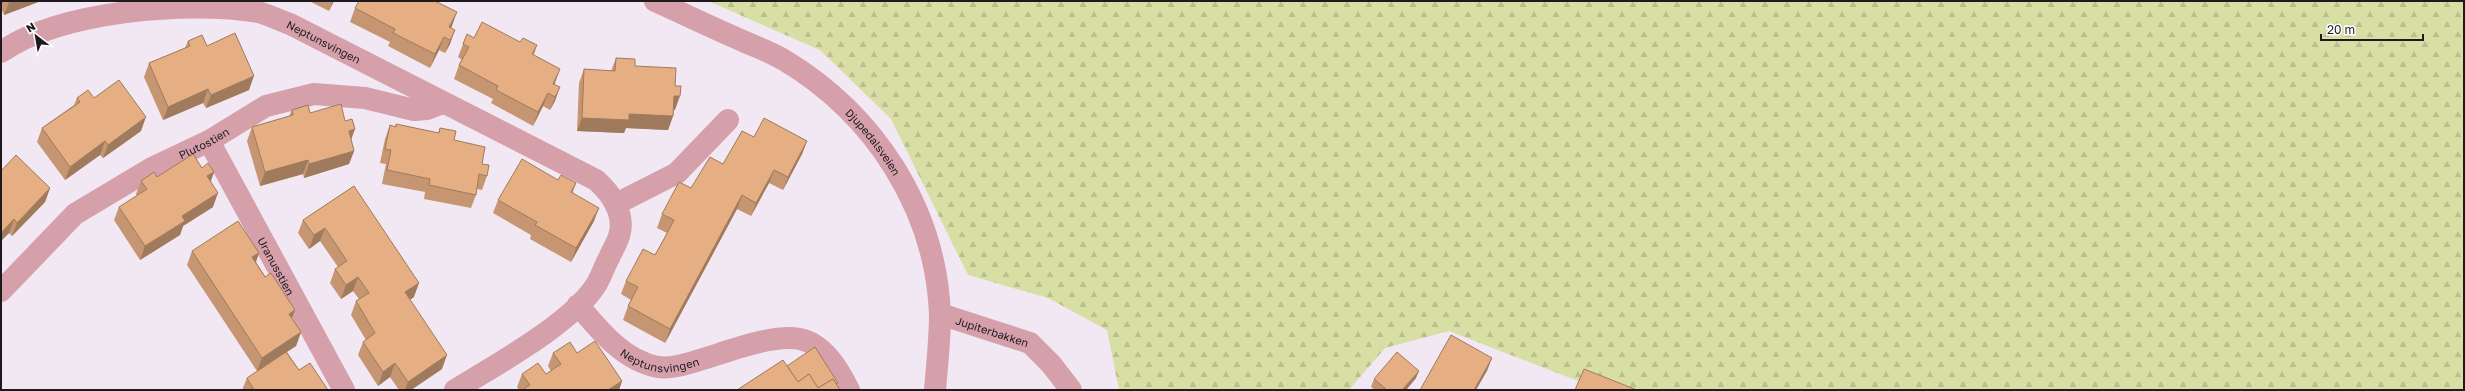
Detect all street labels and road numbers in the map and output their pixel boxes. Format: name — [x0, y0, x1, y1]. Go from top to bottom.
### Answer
street label: Neptunsvingen — [285, 17, 363, 65]
street label: Djupedalsveien — [844, 105, 904, 177]
street label: Plutostien — [176, 124, 231, 161]
street label: Uranusstien — [256, 235, 298, 297]
street label: Jupiterbakken — [954, 313, 1030, 349]
street label: Neptunsvingen — [618, 345, 700, 374]

